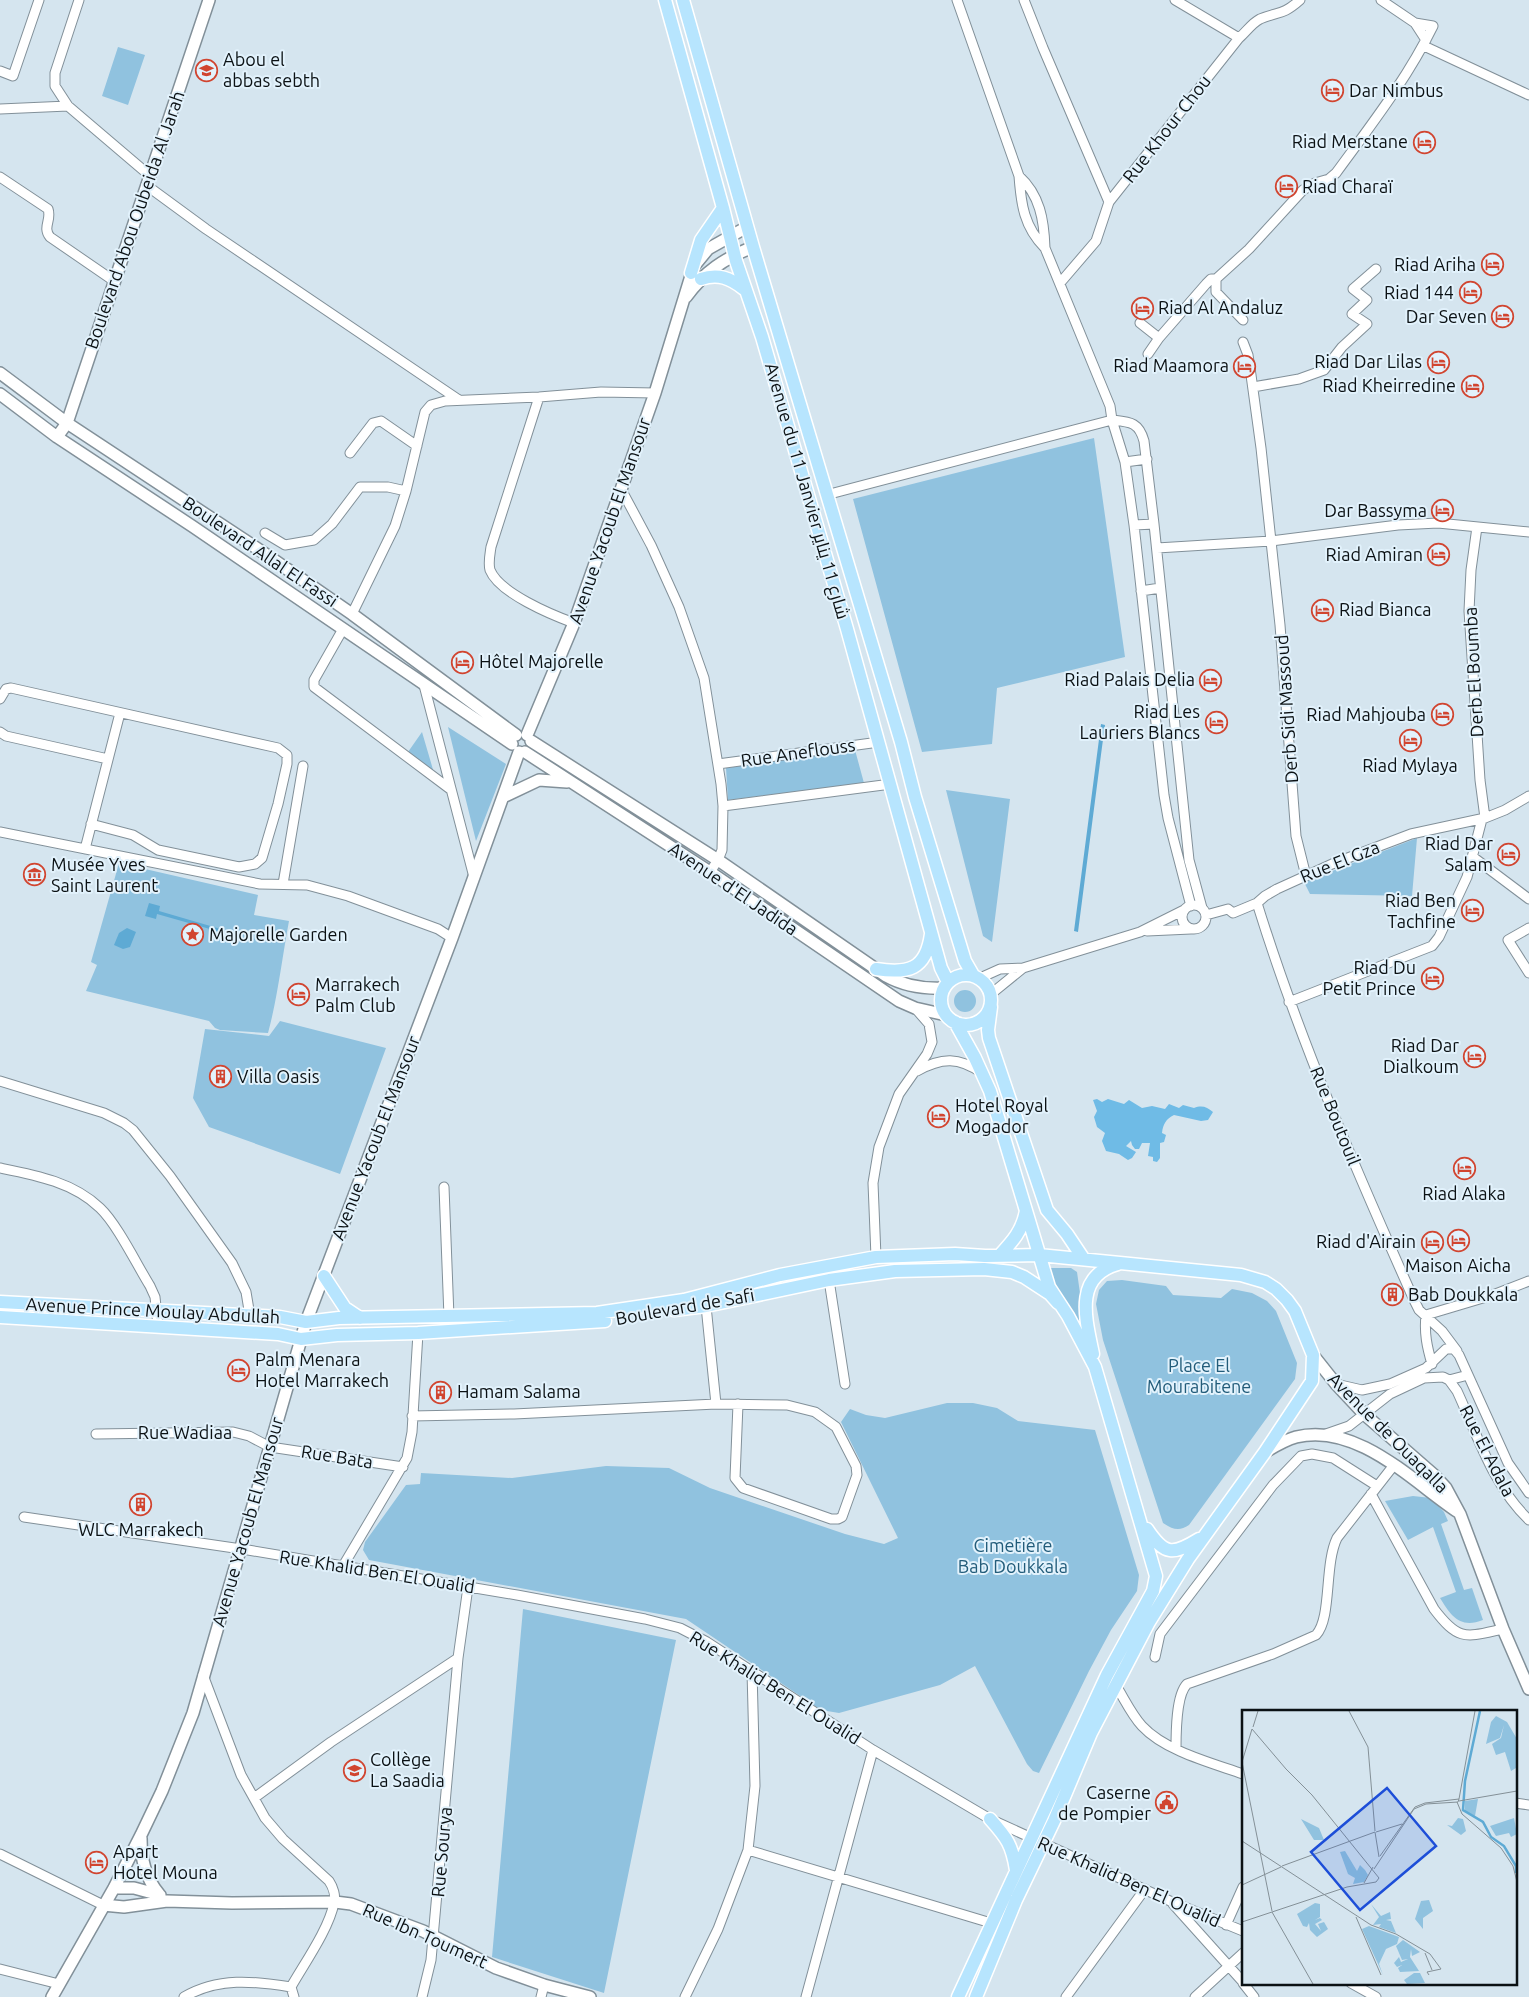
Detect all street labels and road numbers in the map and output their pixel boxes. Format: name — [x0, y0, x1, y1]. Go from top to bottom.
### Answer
street label: Rue Khour Chou — [1118, 71, 1214, 186]
street label: Boulevard Abou Oubeida Al Jarah — [80, 88, 188, 351]
street label: Avenue du 11 Janvier شارع 11 يناير — [759, 360, 854, 622]
street label: Avenue Yacoub El Mansour — [564, 415, 654, 627]
street label: Boulevard Allal El Fassi — [179, 492, 342, 611]
street label: Derb El Boumba — [1460, 606, 1486, 738]
street label: Derb Sidi Massoud — [1271, 634, 1301, 784]
street label: Rue Aneflouss — [739, 734, 857, 770]
street label: Rue El Gza — [1297, 836, 1382, 886]
street label: Avenue d'El Jadida — [665, 838, 802, 939]
street label: Avenue Yacoub El Mansour — [327, 1033, 423, 1243]
street label: Rue Boutouil — [1307, 1063, 1365, 1168]
street label: Boulevard de Safi — [614, 1284, 756, 1328]
street label: Avenue Prince Moulay Abdullah — [25, 1293, 281, 1327]
street label: Avenue de Ouaqalla — [1325, 1368, 1453, 1496]
street label: Rue El Adala — [1456, 1401, 1519, 1500]
street label: Avenue Yacoub El Mansour — [208, 1414, 287, 1629]
street label: Rue Wadiaa — [138, 1422, 232, 1442]
street label: Rue Bata — [300, 1440, 375, 1472]
street label: Rue Khalid Ben El Oualid — [278, 1546, 476, 1596]
street label: Rue Khalid Ben El Oualid — [686, 1626, 865, 1748]
street label: Rue Sourya — [427, 1806, 455, 1898]
street label: Rue Khalid Ben El Oualid — [1035, 1832, 1224, 1930]
street label: Rue Ibn Toumert — [360, 1899, 491, 1972]

